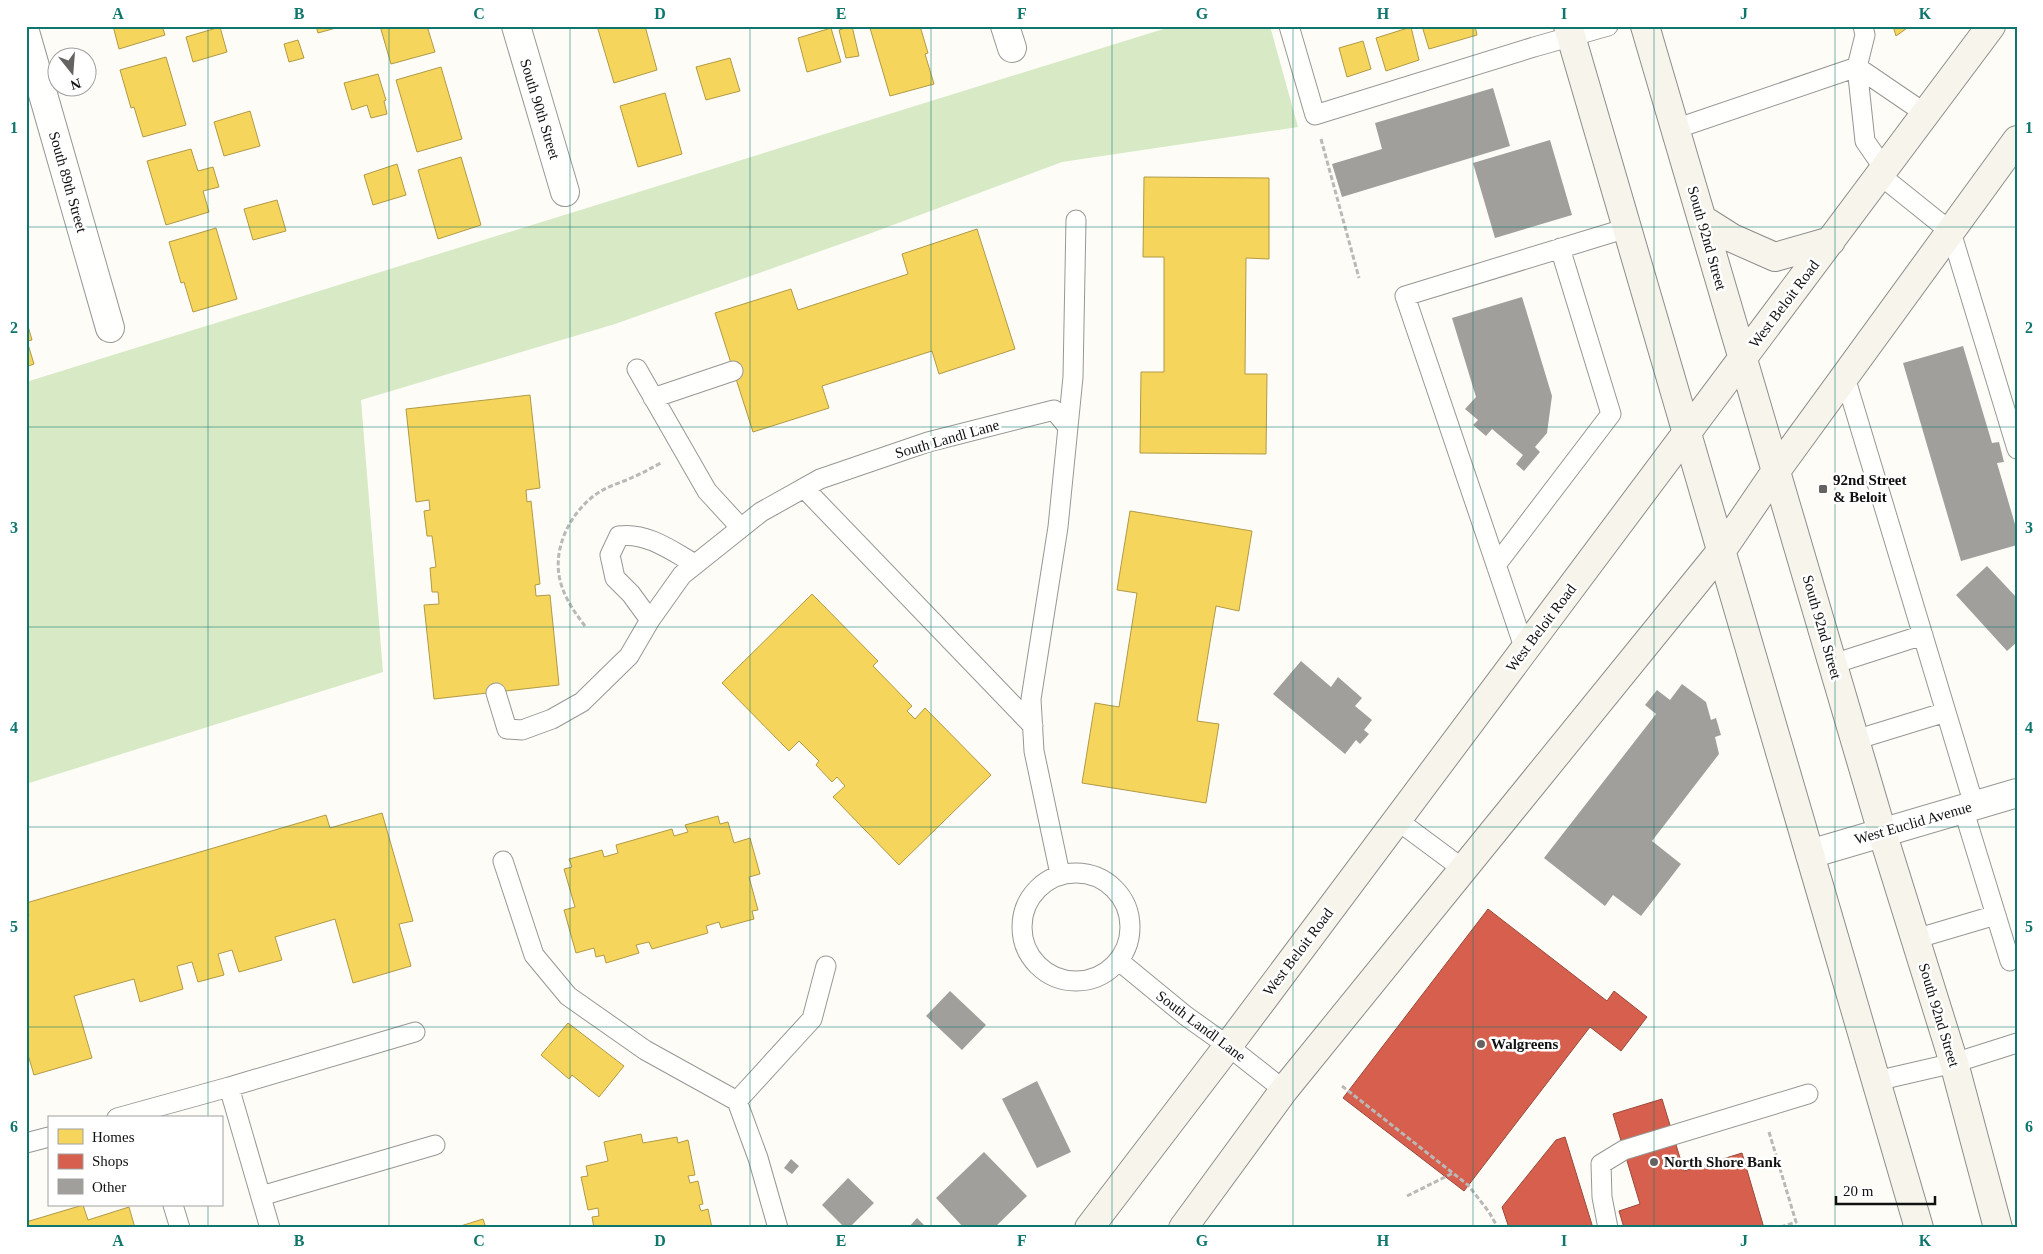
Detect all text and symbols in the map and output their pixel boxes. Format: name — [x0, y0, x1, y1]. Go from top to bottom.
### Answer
text: A — [112, 5, 124, 22]
text: B — [294, 5, 305, 22]
text: C — [473, 5, 485, 22]
text: D — [654, 5, 666, 22]
text: E — [836, 5, 846, 22]
text: F — [1017, 5, 1027, 22]
text: G — [1196, 5, 1209, 22]
text: H — [1377, 5, 1390, 22]
text: I — [1561, 5, 1567, 22]
text: J — [1740, 5, 1748, 22]
text: K — [1919, 5, 1932, 22]
north arrow — [48, 48, 98, 98]
street label: South 90th Street — [517, 57, 563, 162]
text: N — [69, 75, 83, 93]
text: 1 — [10, 119, 18, 136]
text: 1 — [2025, 119, 2033, 136]
street label: South 89th Street — [46, 130, 90, 235]
street label: South 92nd Street — [1684, 184, 1730, 293]
street label: West Beloit Road — [1746, 257, 1822, 351]
text: 2 — [10, 319, 18, 336]
text: 2 — [2025, 319, 2033, 336]
street label: South Landl Lane — [893, 416, 1001, 462]
place label: 92nd Street & Beloit — [1833, 472, 1906, 505]
marker: 92nd Street & Beloit — [1817, 483, 1829, 495]
text: 3 — [10, 519, 18, 536]
text: 3 — [2025, 519, 2033, 536]
street label: South 92nd Street — [1799, 573, 1845, 682]
street label: West Beloit Road — [1503, 581, 1579, 675]
text: 4 — [10, 719, 18, 736]
text: 4 — [2025, 719, 2033, 736]
street label: West Euclid Avenue — [1853, 799, 1974, 847]
street label: West Beloit Road — [1260, 905, 1336, 999]
text: 5 — [10, 918, 18, 935]
text: 5 — [2025, 918, 2033, 935]
street label: South 92nd Street — [1916, 961, 1963, 1070]
street label: South Landl Lane — [1153, 987, 1249, 1065]
place label: Walgreens — [1491, 1036, 1558, 1052]
marker: Walgreens — [1475, 1038, 1487, 1050]
legend — [48, 1116, 222, 1206]
text: 6 — [10, 1118, 18, 1135]
text: 6 — [2025, 1118, 2033, 1135]
text: Homes — [92, 1129, 135, 1145]
text: Shops — [92, 1153, 129, 1169]
place label: North Shore Bank — [1664, 1154, 1782, 1170]
marker: North Shore Bank — [1648, 1156, 1660, 1168]
scale bar — [1836, 1174, 1934, 1206]
text: Other — [92, 1179, 126, 1195]
text: 20 m — [1843, 1183, 1874, 1199]
text: A — [112, 1232, 124, 1249]
text: B — [294, 1232, 305, 1249]
text: C — [473, 1232, 485, 1249]
text: D — [654, 1232, 666, 1249]
text: E — [836, 1232, 846, 1249]
text: F — [1017, 1232, 1027, 1249]
text: G — [1196, 1232, 1209, 1249]
text: H — [1377, 1232, 1390, 1249]
text: I — [1561, 1232, 1567, 1249]
text: J — [1740, 1232, 1748, 1249]
text: K — [1919, 1232, 1932, 1249]

